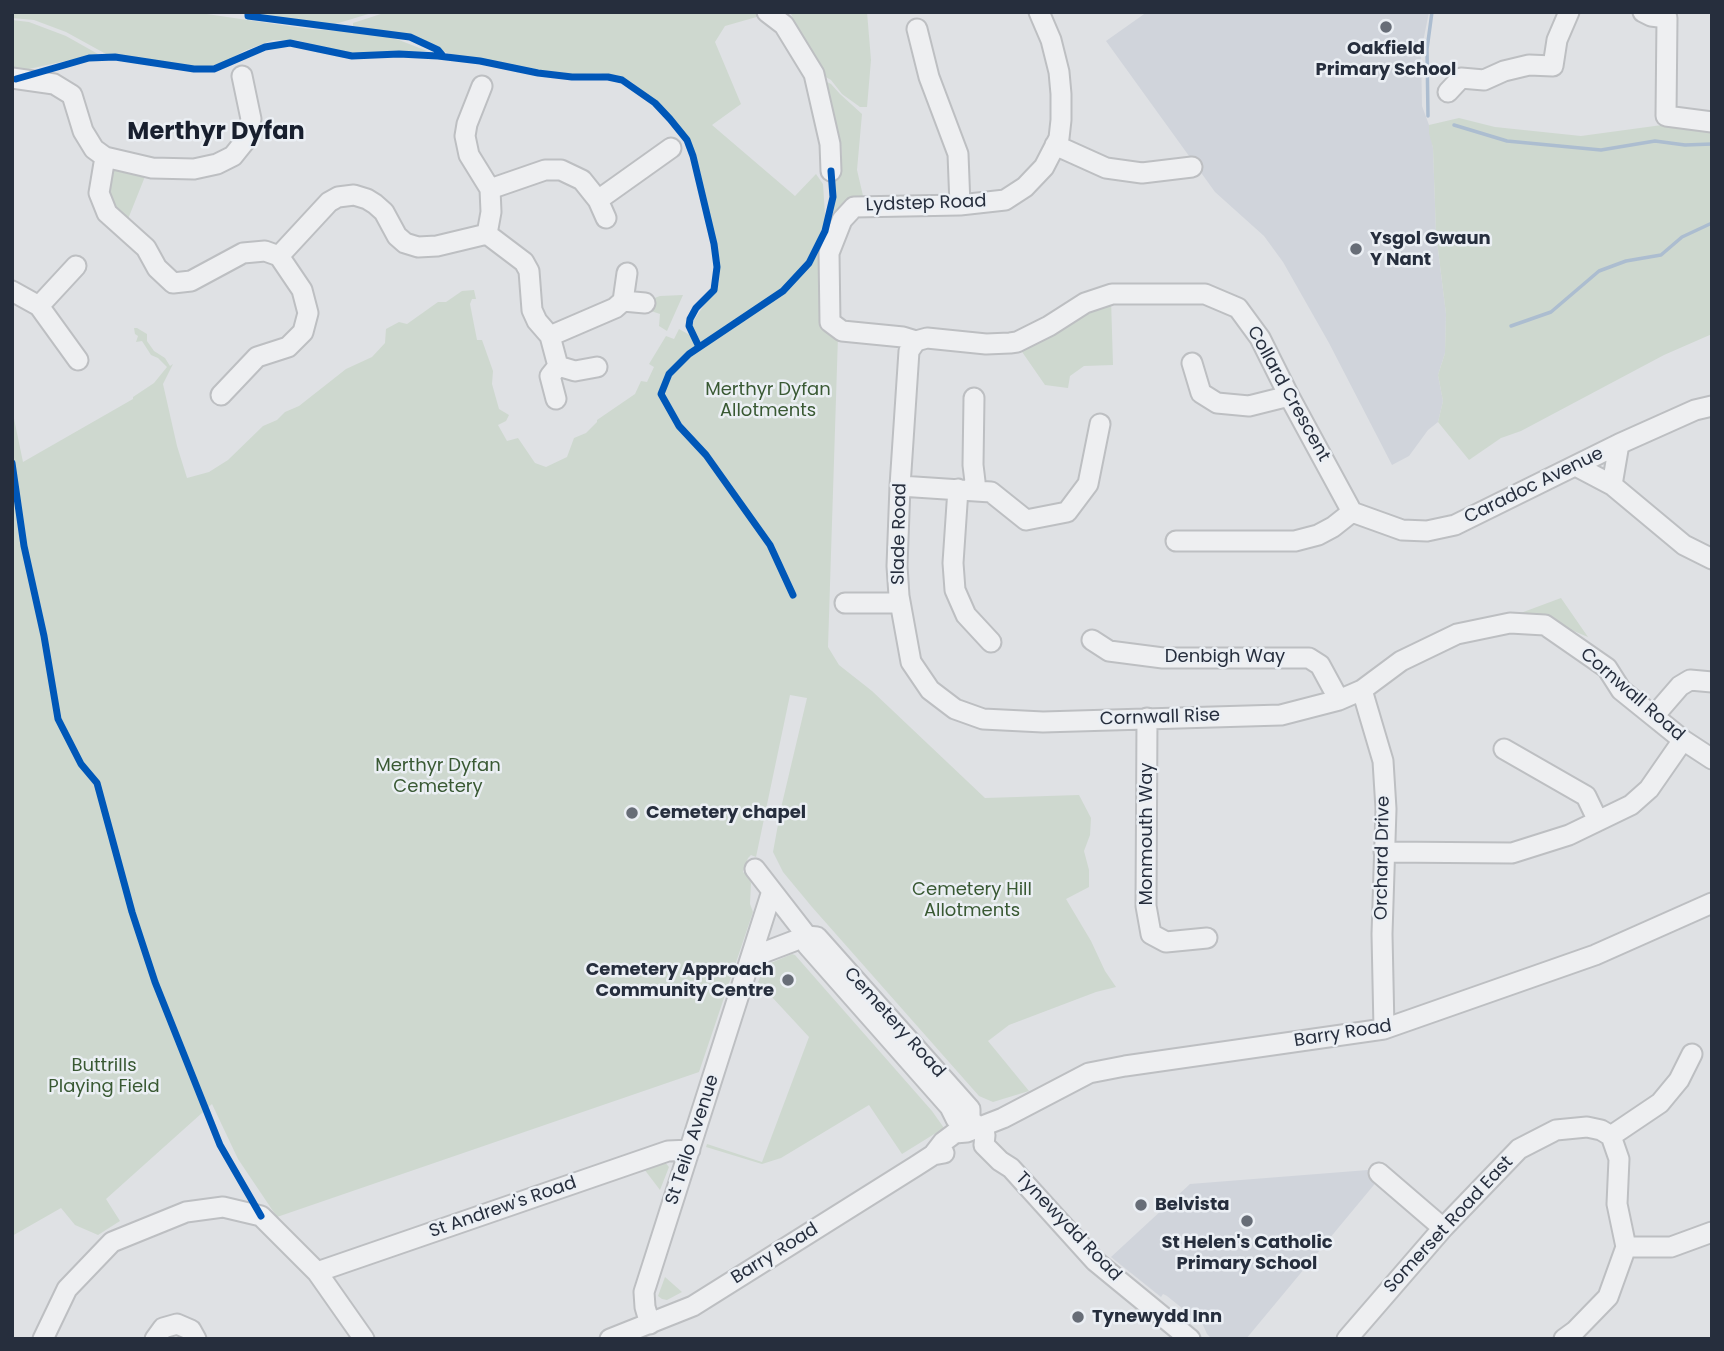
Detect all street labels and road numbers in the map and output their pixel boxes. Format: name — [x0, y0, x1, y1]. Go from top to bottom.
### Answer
street label: Lydstep Road — [865, 191, 987, 217]
street label: Collard Crescent — [1242, 323, 1334, 465]
street label: Caradoc Avenue — [1461, 443, 1607, 529]
street label: Slade Road — [888, 483, 912, 585]
street label: Cornwall Road — [1575, 644, 1689, 746]
street label: Denbigh Way — [1165, 646, 1285, 668]
street label: Cornwall Rise — [1100, 705, 1220, 731]
street label: Monmouth Way — [1136, 763, 1158, 905]
street label: Orchard Drive — [1371, 796, 1395, 920]
street label: Cemetery Road — [839, 963, 949, 1083]
street label: Barry Road — [1293, 1016, 1393, 1052]
street label: St Teilo Avenue — [662, 1072, 724, 1208]
street label: Somerset Road East — [1380, 1152, 1518, 1298]
street label: Tynewydd Road — [1010, 1168, 1126, 1286]
street label: St Andrew's Road — [427, 1173, 579, 1243]
street label: Barry Road — [728, 1219, 822, 1289]

